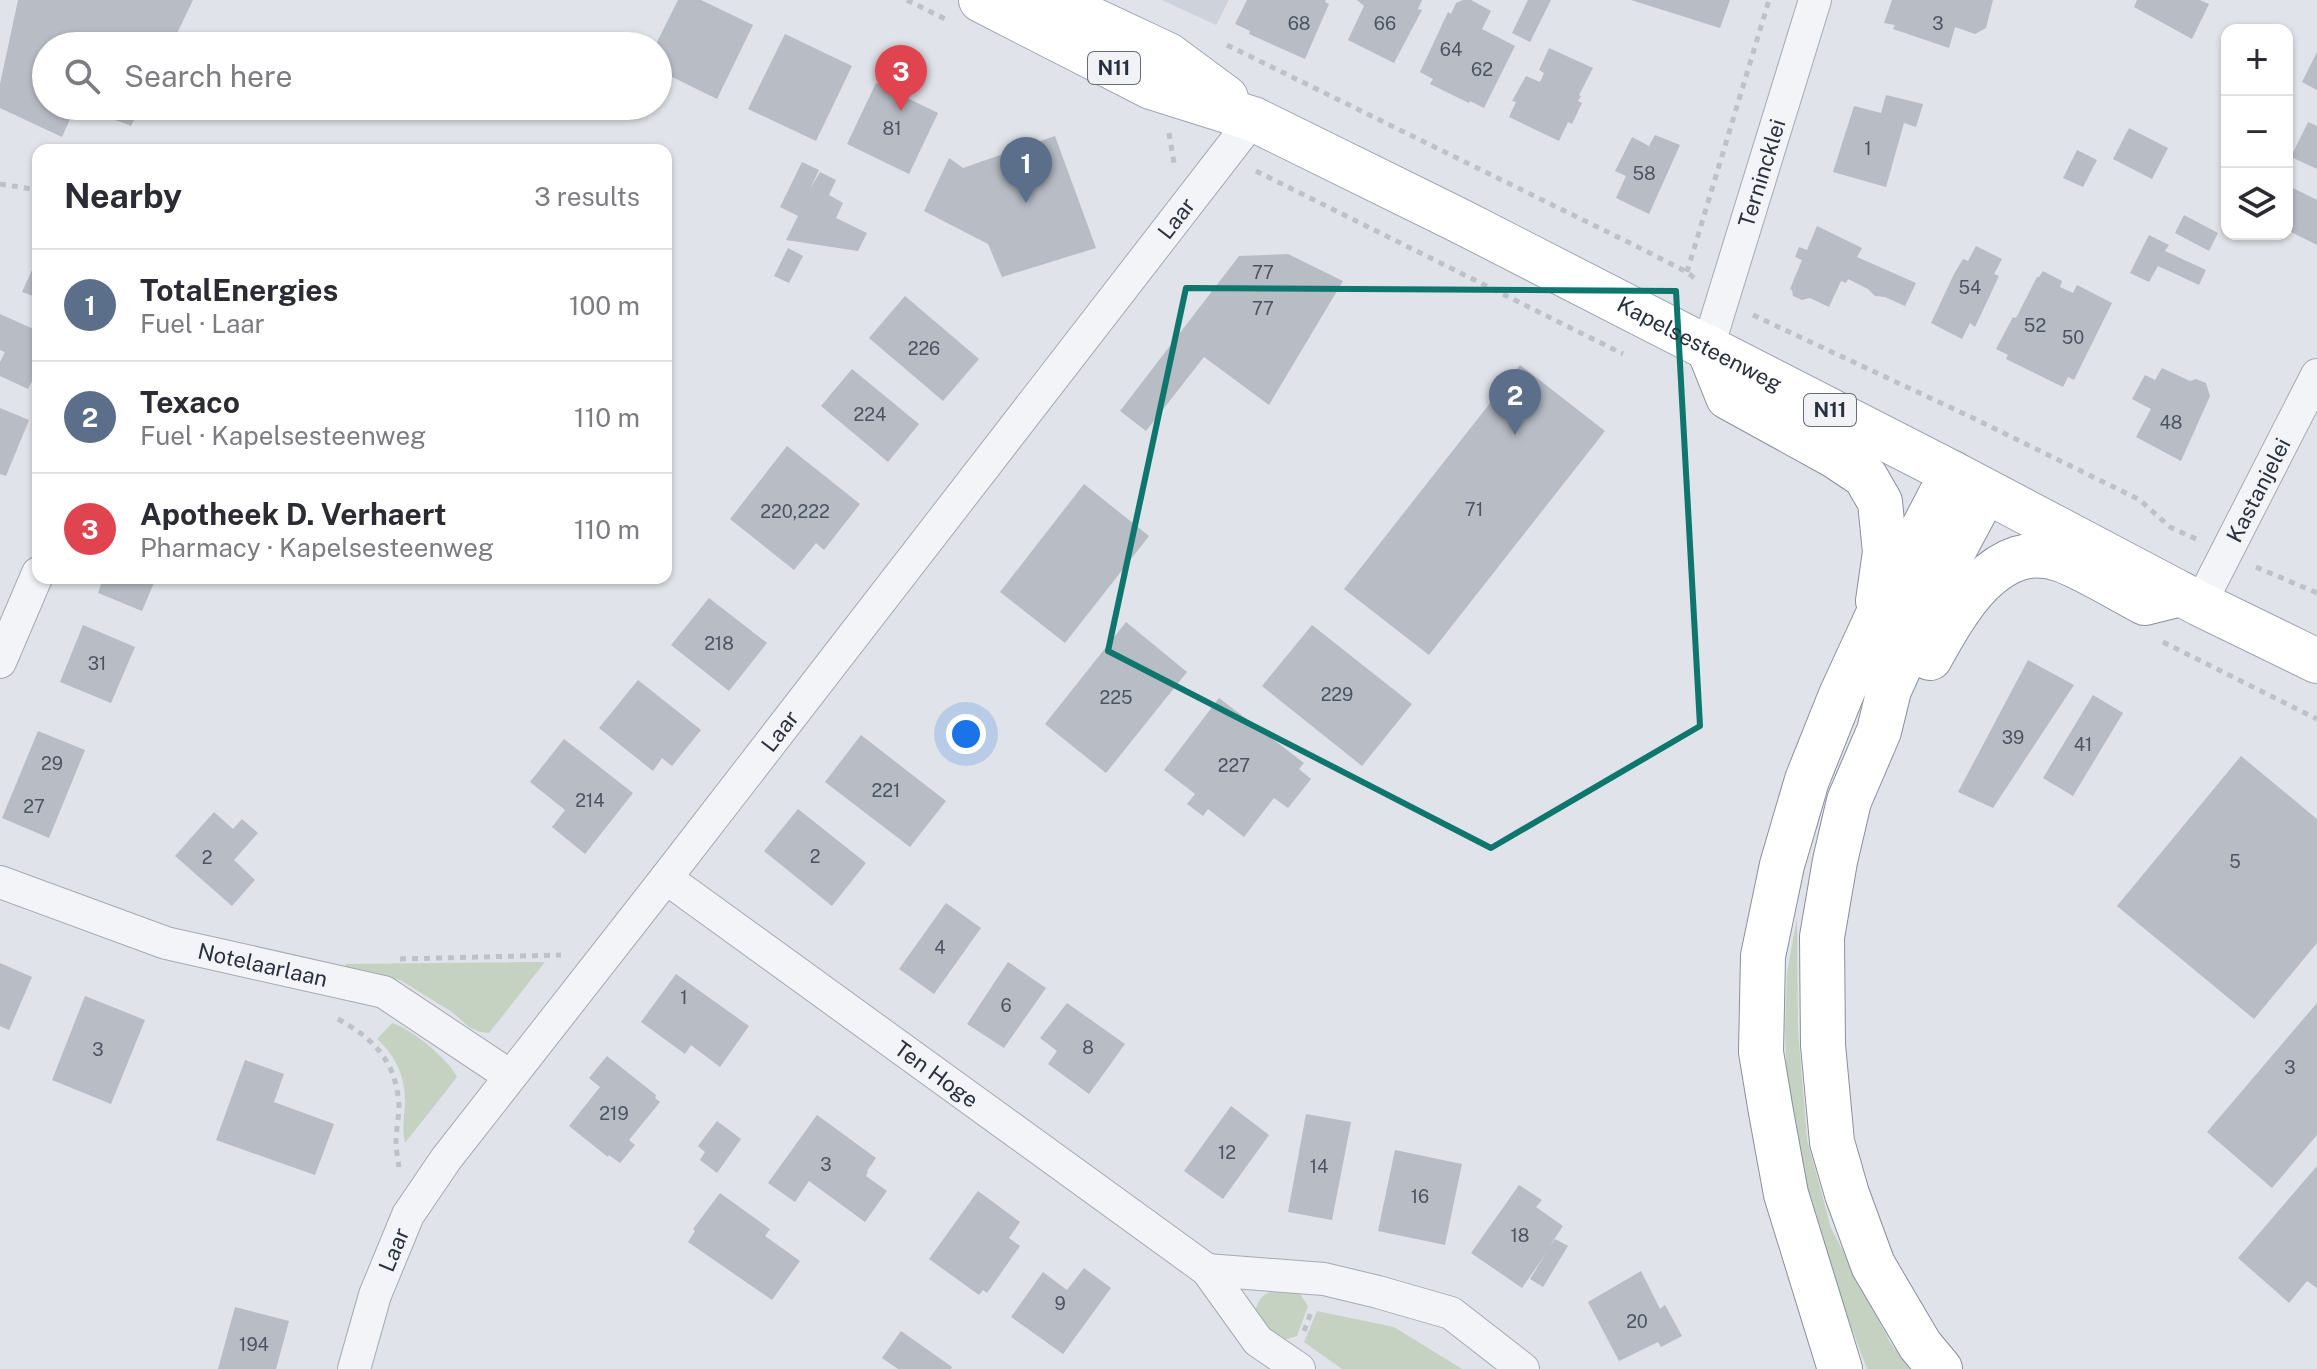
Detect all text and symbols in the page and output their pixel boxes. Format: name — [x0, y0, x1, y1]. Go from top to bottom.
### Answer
house number: 68 — [1288, 13, 1310, 34]
house number: 66 — [1374, 13, 1396, 34]
house number: 3 — [1932, 13, 1944, 34]
map controls — [2221, 24, 2293, 240]
button: + — [2221, 24, 2293, 96]
search box — [32, 32, 672, 120]
house number: 64 — [1440, 39, 1462, 60]
pin: 3 — [875, 45, 927, 111]
road number: N11 — [1088, 52, 1140, 84]
icon: search — [60, 54, 104, 98]
text: Search here — [124, 58, 292, 94]
house number: 62 — [1471, 59, 1493, 80]
button: − — [2221, 96, 2293, 168]
street label: Ternincklei — [1733, 116, 1791, 230]
house number: 81 — [883, 118, 901, 139]
pin: 1 — [1000, 137, 1052, 203]
house number: 1 — [1864, 138, 1872, 159]
house number: 58 — [1632, 163, 1656, 184]
button: layers — [2221, 168, 2293, 240]
text: Nearby — [64, 176, 182, 216]
text: 3 results — [534, 181, 640, 212]
street label: Laar — [1152, 192, 1200, 244]
house number: 77 — [1252, 262, 1274, 283]
text: TotalEnergies — [140, 272, 338, 308]
house number: 54 — [1959, 277, 1981, 298]
text: 1 — [84, 290, 96, 321]
text: 100 m — [569, 290, 640, 321]
street label: Kapelsesteenweg — [1613, 291, 1787, 397]
house number: 77 — [1252, 298, 1274, 319]
text: Fuel · Laar — [140, 308, 265, 339]
house number: 52 — [2024, 315, 2046, 336]
house number: 50 — [2062, 327, 2084, 348]
house number: 226 — [908, 338, 940, 359]
pin: 2 — [1489, 369, 1541, 435]
text: Texaco — [140, 384, 240, 420]
road number: N11 — [1804, 394, 1856, 426]
text: 2 — [82, 402, 98, 433]
text: 110 m — [574, 402, 640, 433]
house number: 224 — [854, 404, 886, 425]
house number: 48 — [2160, 412, 2182, 433]
text: Fuel · Kapelsesteenweg — [140, 420, 426, 451]
street label: Kastanjelei — [2221, 434, 2296, 546]
text: Apotheek D. Verhaert — [140, 496, 447, 532]
house number: 71 — [1465, 499, 1483, 520]
house number: 220,222 — [760, 501, 830, 522]
text: 3 — [81, 514, 99, 545]
text: 110 m — [574, 514, 640, 545]
text: Pharmacy · Kapelsesteenweg — [140, 532, 494, 563]
house number: 218 — [704, 633, 734, 654]
house number: 31 — [88, 653, 106, 674]
house number: 229 — [1321, 684, 1353, 705]
house number: 225 — [1100, 687, 1133, 708]
street label: Laar — [756, 705, 804, 757]
your location — [946, 714, 986, 754]
house number: 39 — [2002, 727, 2024, 748]
house number: 41 — [2074, 734, 2092, 755]
house number: 29 — [41, 753, 63, 774]
house number: 227 — [1218, 755, 1250, 776]
house number: 221 — [872, 780, 900, 801]
house number: 214 — [575, 790, 605, 811]
house number: 27 — [23, 796, 45, 817]
house number: 2 — [810, 846, 820, 867]
house number: 2 — [202, 847, 212, 868]
house number: 5 — [2229, 851, 2241, 872]
house number: 4 — [934, 937, 946, 958]
street label: Notelaarlaan — [195, 938, 330, 992]
house number: 1 — [680, 987, 688, 1008]
house number: 6 — [1000, 995, 1012, 1016]
street label: Ten Hoge — [890, 1035, 983, 1113]
house number: 8 — [1082, 1037, 1094, 1058]
house number: 3 — [92, 1039, 104, 1060]
house number: 3 — [2284, 1057, 2296, 1078]
house number: 219 — [599, 1103, 629, 1124]
house number: 12 — [1218, 1142, 1236, 1163]
house number: 3 — [820, 1154, 832, 1175]
house number: 14 — [1310, 1156, 1328, 1177]
house number: 16 — [1411, 1186, 1429, 1207]
street label: Laar — [373, 1224, 414, 1276]
house number: 18 — [1511, 1225, 1529, 1246]
house number: 9 — [1054, 1293, 1066, 1314]
house number: 20 — [1626, 1311, 1648, 1332]
house number: 194 — [239, 1334, 269, 1355]

